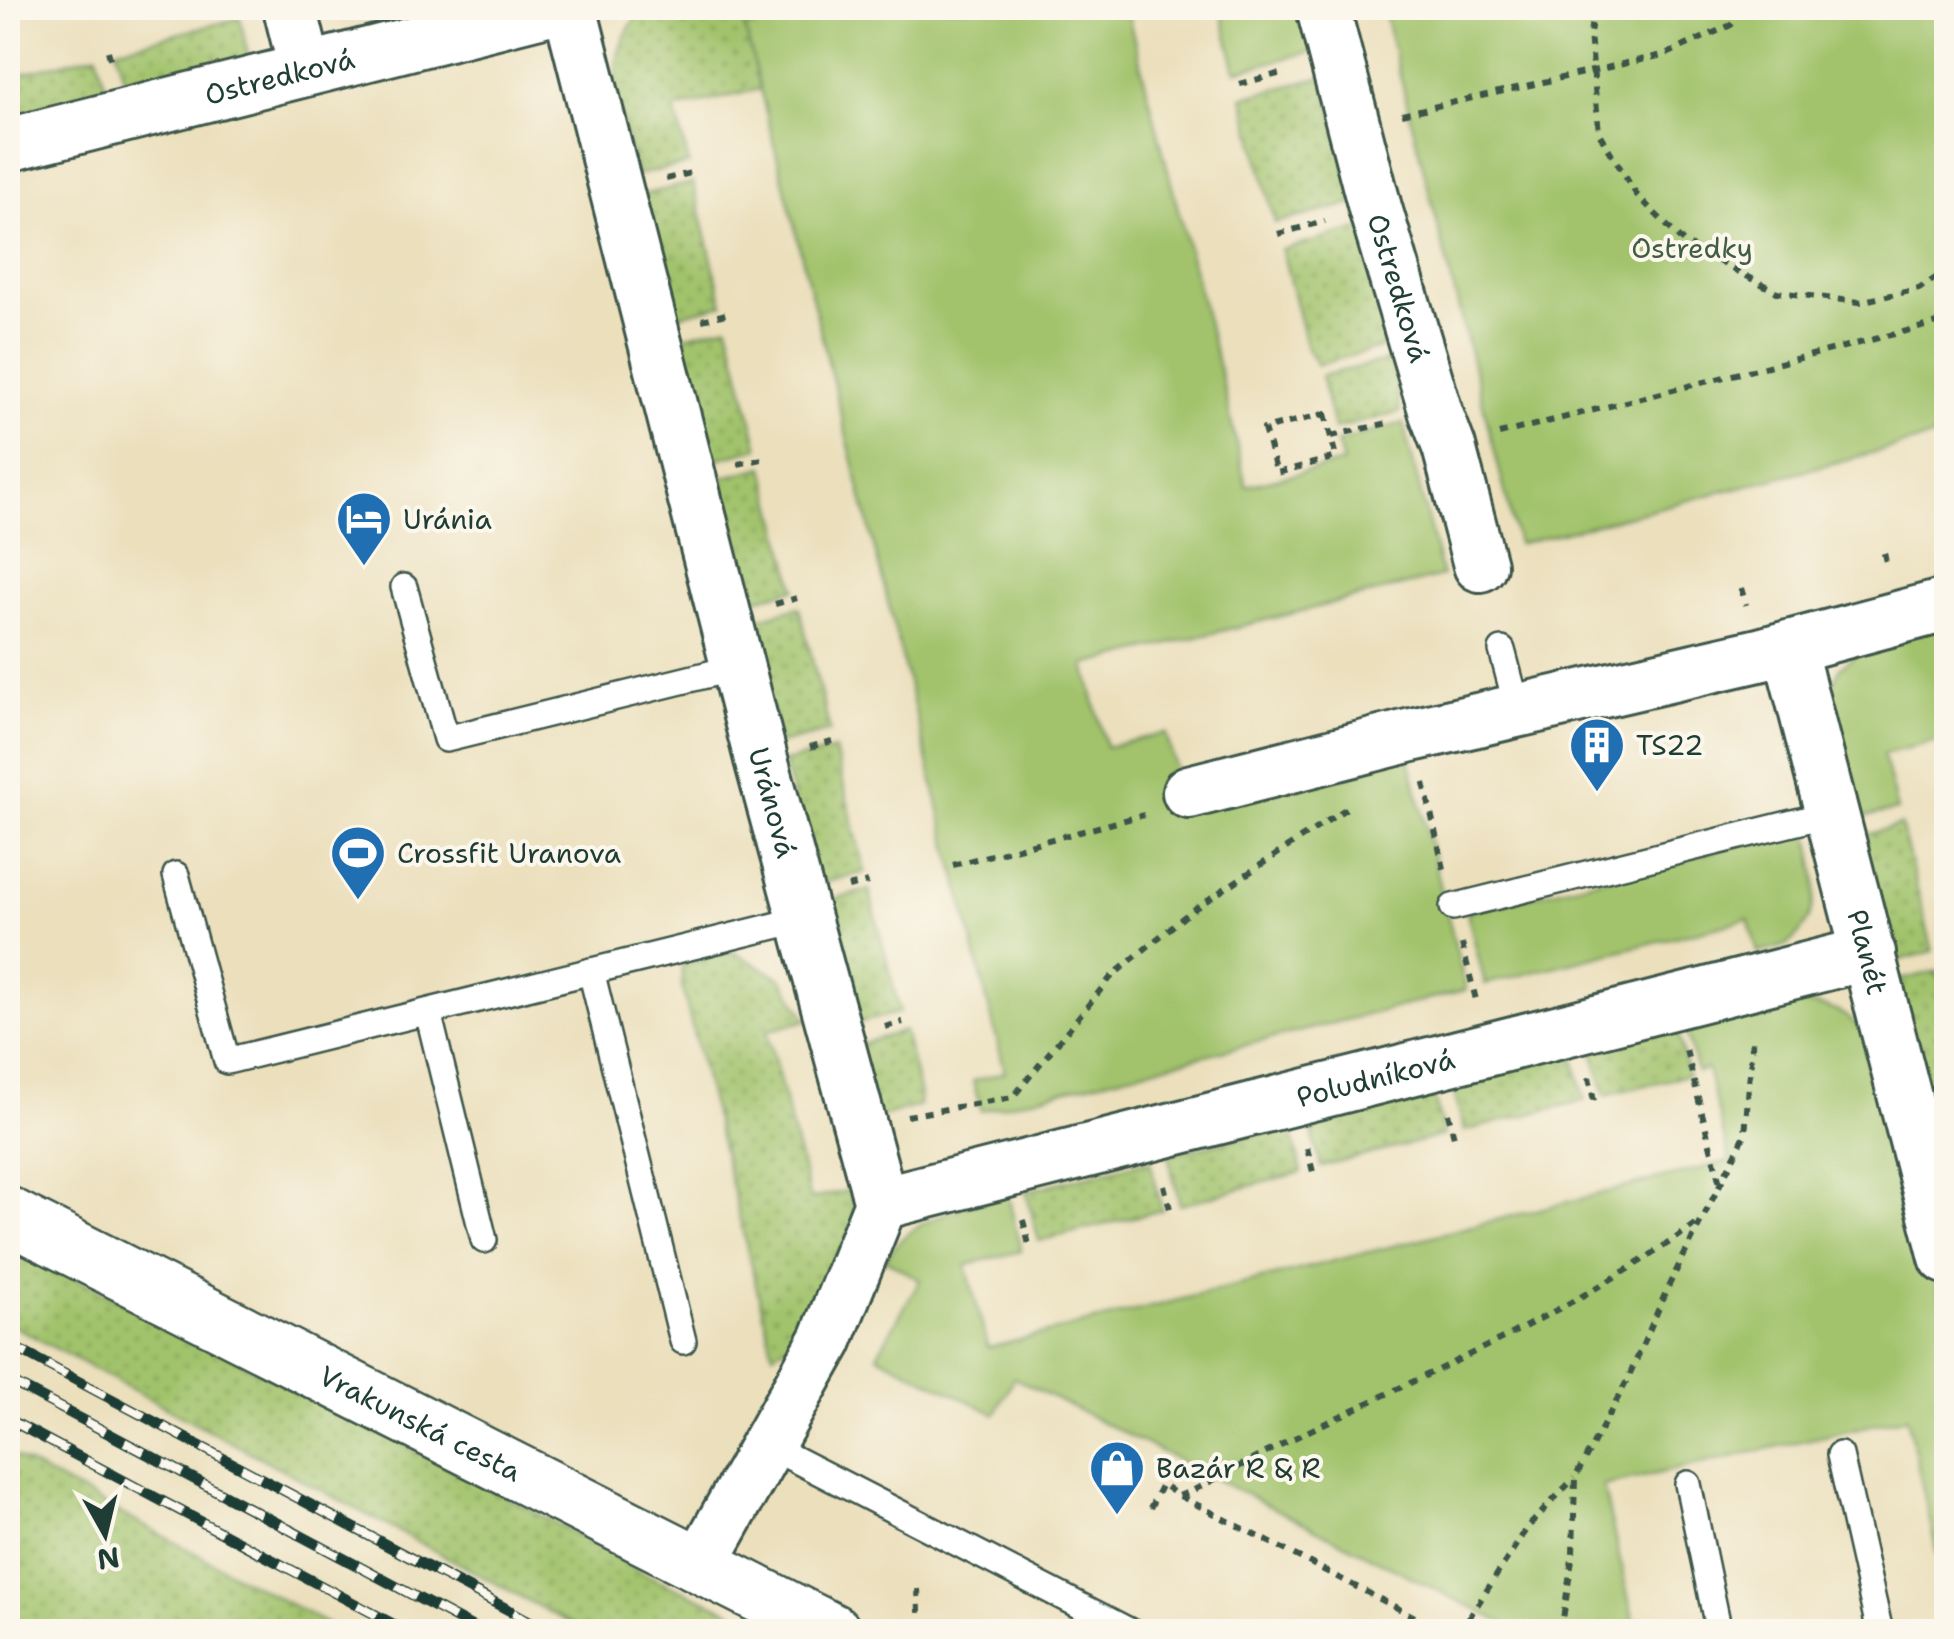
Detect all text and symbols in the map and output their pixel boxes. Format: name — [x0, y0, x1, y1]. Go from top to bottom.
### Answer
street label: Ostredková — [201, 39, 358, 114]
street label: Ostredková — [1359, 209, 1439, 367]
park label: Ostredky — [1631, 229, 1753, 267]
hotel icon: Uránia — [334, 489, 394, 568]
place label: Uránia — [403, 500, 492, 538]
building icon: TS22 — [1567, 715, 1627, 794]
place label: TS22 — [1636, 726, 1704, 764]
street label: Uránová — [740, 743, 806, 862]
sports icon: Crossfit Uranova — [328, 823, 388, 902]
place label: Crossfit Uranova — [397, 834, 621, 872]
street label: Planét — [1838, 905, 1897, 999]
street label: Poludníková — [1292, 1040, 1458, 1116]
street label: Vrakunská cesta — [313, 1356, 528, 1490]
shop icon: Bazár R & R — [1087, 1438, 1147, 1517]
place label: Bazár R & R — [1156, 1449, 1320, 1487]
north arrow — [55, 1484, 155, 1584]
text: N — [95, 1538, 122, 1579]

